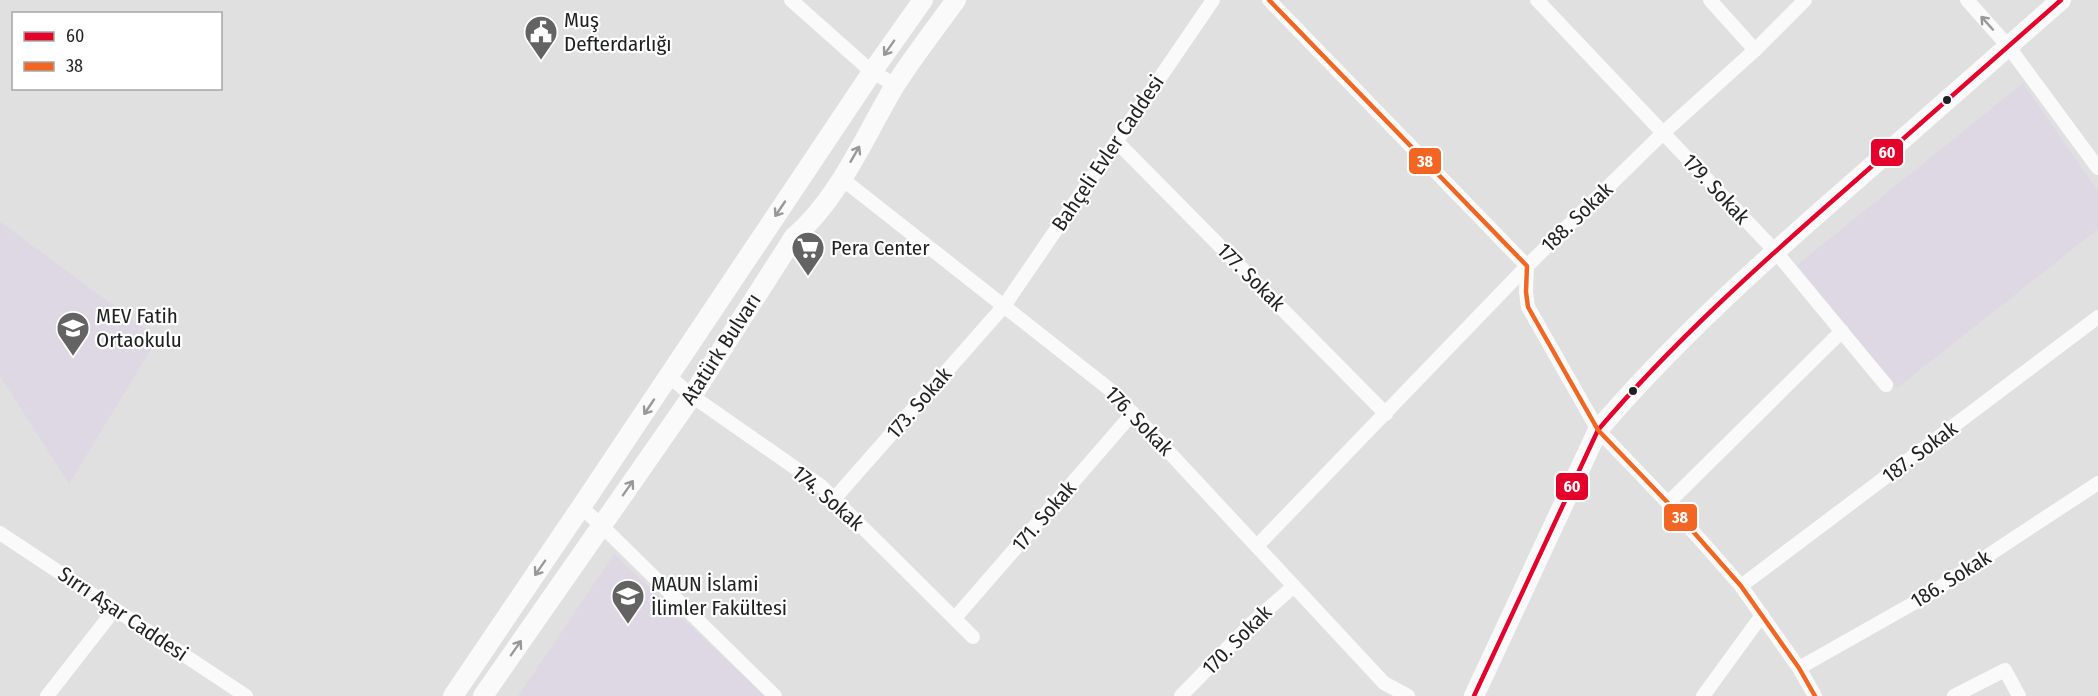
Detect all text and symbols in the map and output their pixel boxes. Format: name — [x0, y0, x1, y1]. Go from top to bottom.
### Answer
place label: Muş Defterdarlığı — [564, 7, 672, 57]
legend — [12, 12, 222, 90]
public building icon: Muş Defterdarlığı — [523, 14, 559, 61]
one-way arrow — [1980, 16, 1994, 31]
text: 60 — [66, 25, 84, 47]
one-way arrow — [883, 39, 895, 55]
text: 38 — [66, 55, 83, 77]
street label: Bahçeli Evler Caddesi — [1046, 70, 1170, 236]
unlabelled marker — [1941, 94, 1953, 106]
line badge: 60 — [1870, 138, 1904, 167]
text: 60 — [1878, 143, 1896, 162]
one-way arrow — [850, 146, 862, 163]
line badge: 38 — [1408, 147, 1442, 175]
street label: 179. Sokak — [1677, 148, 1755, 230]
text: 38 — [1416, 152, 1434, 171]
street label: 188. Sokak — [1536, 176, 1618, 257]
one-way arrow — [774, 201, 786, 217]
supermarket icon: Pera Center — [790, 230, 826, 277]
place label: Pera Center — [831, 235, 930, 261]
street label: 177. Sokak — [1212, 238, 1291, 317]
street label: Atatürk Bulvarı — [675, 288, 767, 410]
place label: MEV Fatih Ortaokulu — [96, 303, 182, 353]
school or university icon: MEV Fatih Ortaokulu — [55, 310, 91, 357]
street label: 173. Sokak — [881, 362, 957, 444]
street label: 176. Sokak — [1099, 381, 1179, 461]
unlabelled marker — [1627, 385, 1639, 397]
one-way arrow — [643, 398, 655, 414]
street label: 187. Sokak — [1877, 415, 1963, 489]
street label: 174. Sokak — [787, 460, 869, 536]
line badge: 60 — [1555, 472, 1589, 501]
street label: 171. Sokak — [1006, 475, 1082, 557]
text: 60 — [1563, 477, 1581, 496]
one-way arrow — [622, 480, 634, 497]
line badge: 38 — [1663, 503, 1698, 532]
text: 38 — [1671, 508, 1689, 527]
street label: 186. Sokak — [1906, 544, 1996, 614]
one-way arrow — [534, 559, 546, 576]
street label: Sırrı Aşar Caddesi — [53, 561, 193, 667]
place label: MAUN İslami İlimler Fakültesi — [651, 571, 787, 621]
school or university icon: MAUN İslami İlimler Fakültesi — [610, 578, 646, 625]
street label: 170. Sokak — [1197, 600, 1277, 680]
one-way arrow — [510, 640, 522, 656]

